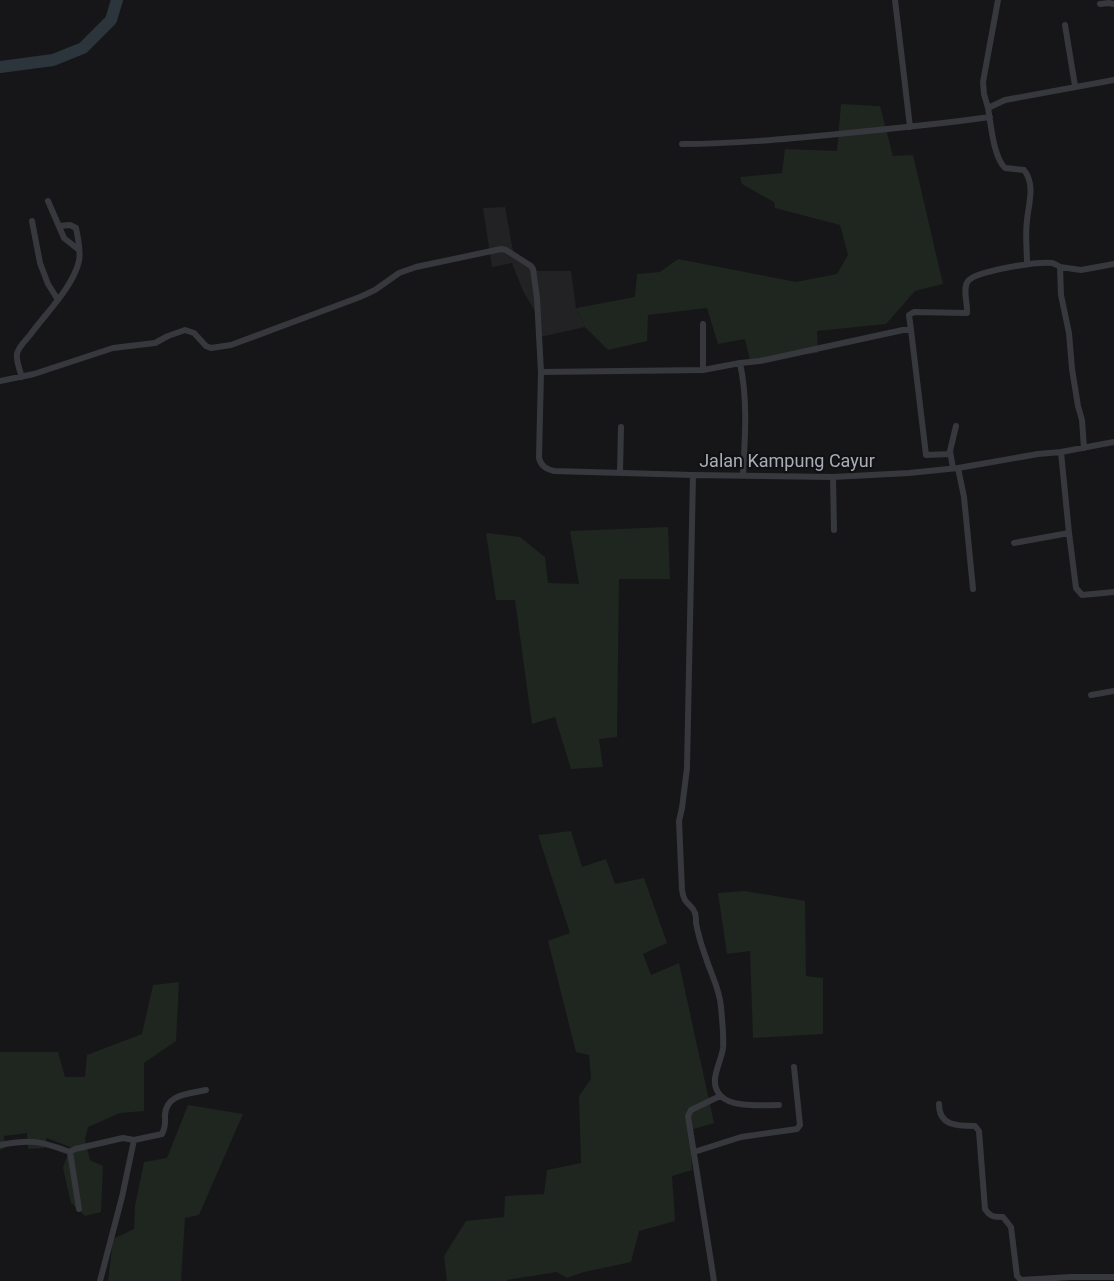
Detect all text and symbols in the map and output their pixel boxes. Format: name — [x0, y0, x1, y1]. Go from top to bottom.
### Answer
street label: Jalan Kampung Cayur — [699, 450, 875, 471]

